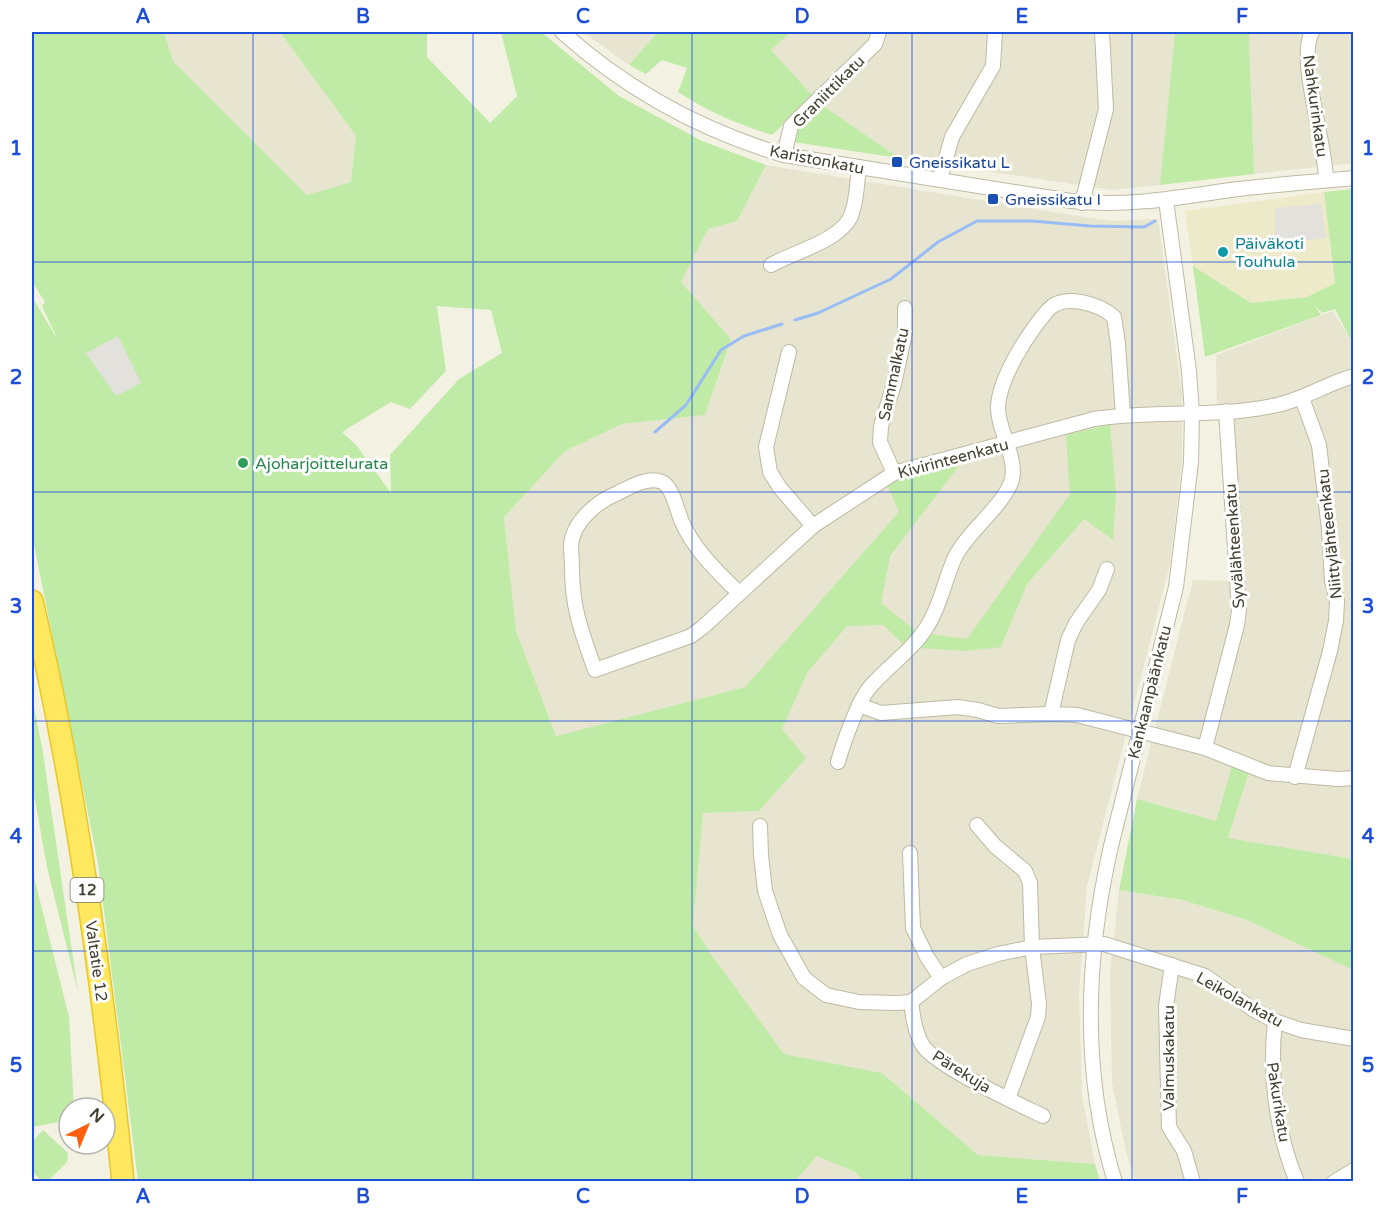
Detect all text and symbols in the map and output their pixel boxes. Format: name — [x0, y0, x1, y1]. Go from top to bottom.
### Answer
text: A — [136, 5, 151, 29]
text: B — [356, 5, 370, 29]
text: C — [576, 5, 590, 29]
text: D — [794, 5, 810, 29]
text: E — [1016, 5, 1029, 29]
text: F — [1236, 5, 1248, 29]
street label: Graniittikatu — [788, 51, 869, 132]
street label: Nahkurinkatu — [1298, 54, 1332, 159]
text: 1 — [10, 137, 22, 161]
text: 1 — [1362, 137, 1374, 161]
street label: Karistonkatu — [768, 141, 866, 179]
place label: Gneissikatu L — [909, 153, 1010, 173]
marker: Gneissikatu L — [890, 155, 904, 169]
place label: Gneissikatu I — [1005, 190, 1101, 210]
marker: Gneissikatu I — [986, 192, 1000, 206]
place label: Päiväkoti Touhula — [1235, 234, 1304, 272]
marker: Päiväkoti Touhula — [1216, 245, 1230, 259]
street label: Sammalkatu — [874, 326, 914, 422]
text: 2 — [10, 366, 22, 390]
text: 2 — [1362, 366, 1374, 390]
street label: Kivirinteenkatu — [896, 435, 1011, 483]
place label: Ajoharjoittelurata — [255, 454, 388, 474]
marker: Ajoharjoittelurata — [236, 456, 250, 470]
street label: Niittylähteenkatu — [1313, 468, 1347, 600]
street label: Syvälähteenkatu — [1221, 483, 1249, 609]
text: 3 — [10, 595, 22, 619]
text: 3 — [1362, 595, 1374, 619]
street label: Kankaanpäänkatu — [1124, 623, 1176, 761]
text: 4 — [10, 825, 23, 849]
text: 4 — [1362, 825, 1375, 849]
road number: 12 — [70, 878, 104, 902]
street label: Valtatie 12 — [80, 919, 112, 1003]
street label: Leikolankatu — [1192, 968, 1287, 1032]
street label: Valmuskakatu — [1159, 1005, 1179, 1111]
street label: Pärekuja — [928, 1046, 995, 1098]
text: 5 — [10, 1054, 22, 1078]
text: 5 — [1362, 1054, 1374, 1078]
street label: Pakurikatu — [1262, 1061, 1294, 1144]
north arrow — [57, 1096, 117, 1156]
text: N — [85, 1104, 108, 1127]
text: A — [136, 1185, 151, 1209]
text: B — [356, 1185, 370, 1209]
text: C — [576, 1185, 590, 1209]
text: D — [794, 1185, 810, 1209]
text: E — [1016, 1185, 1029, 1209]
text: F — [1236, 1185, 1248, 1209]

